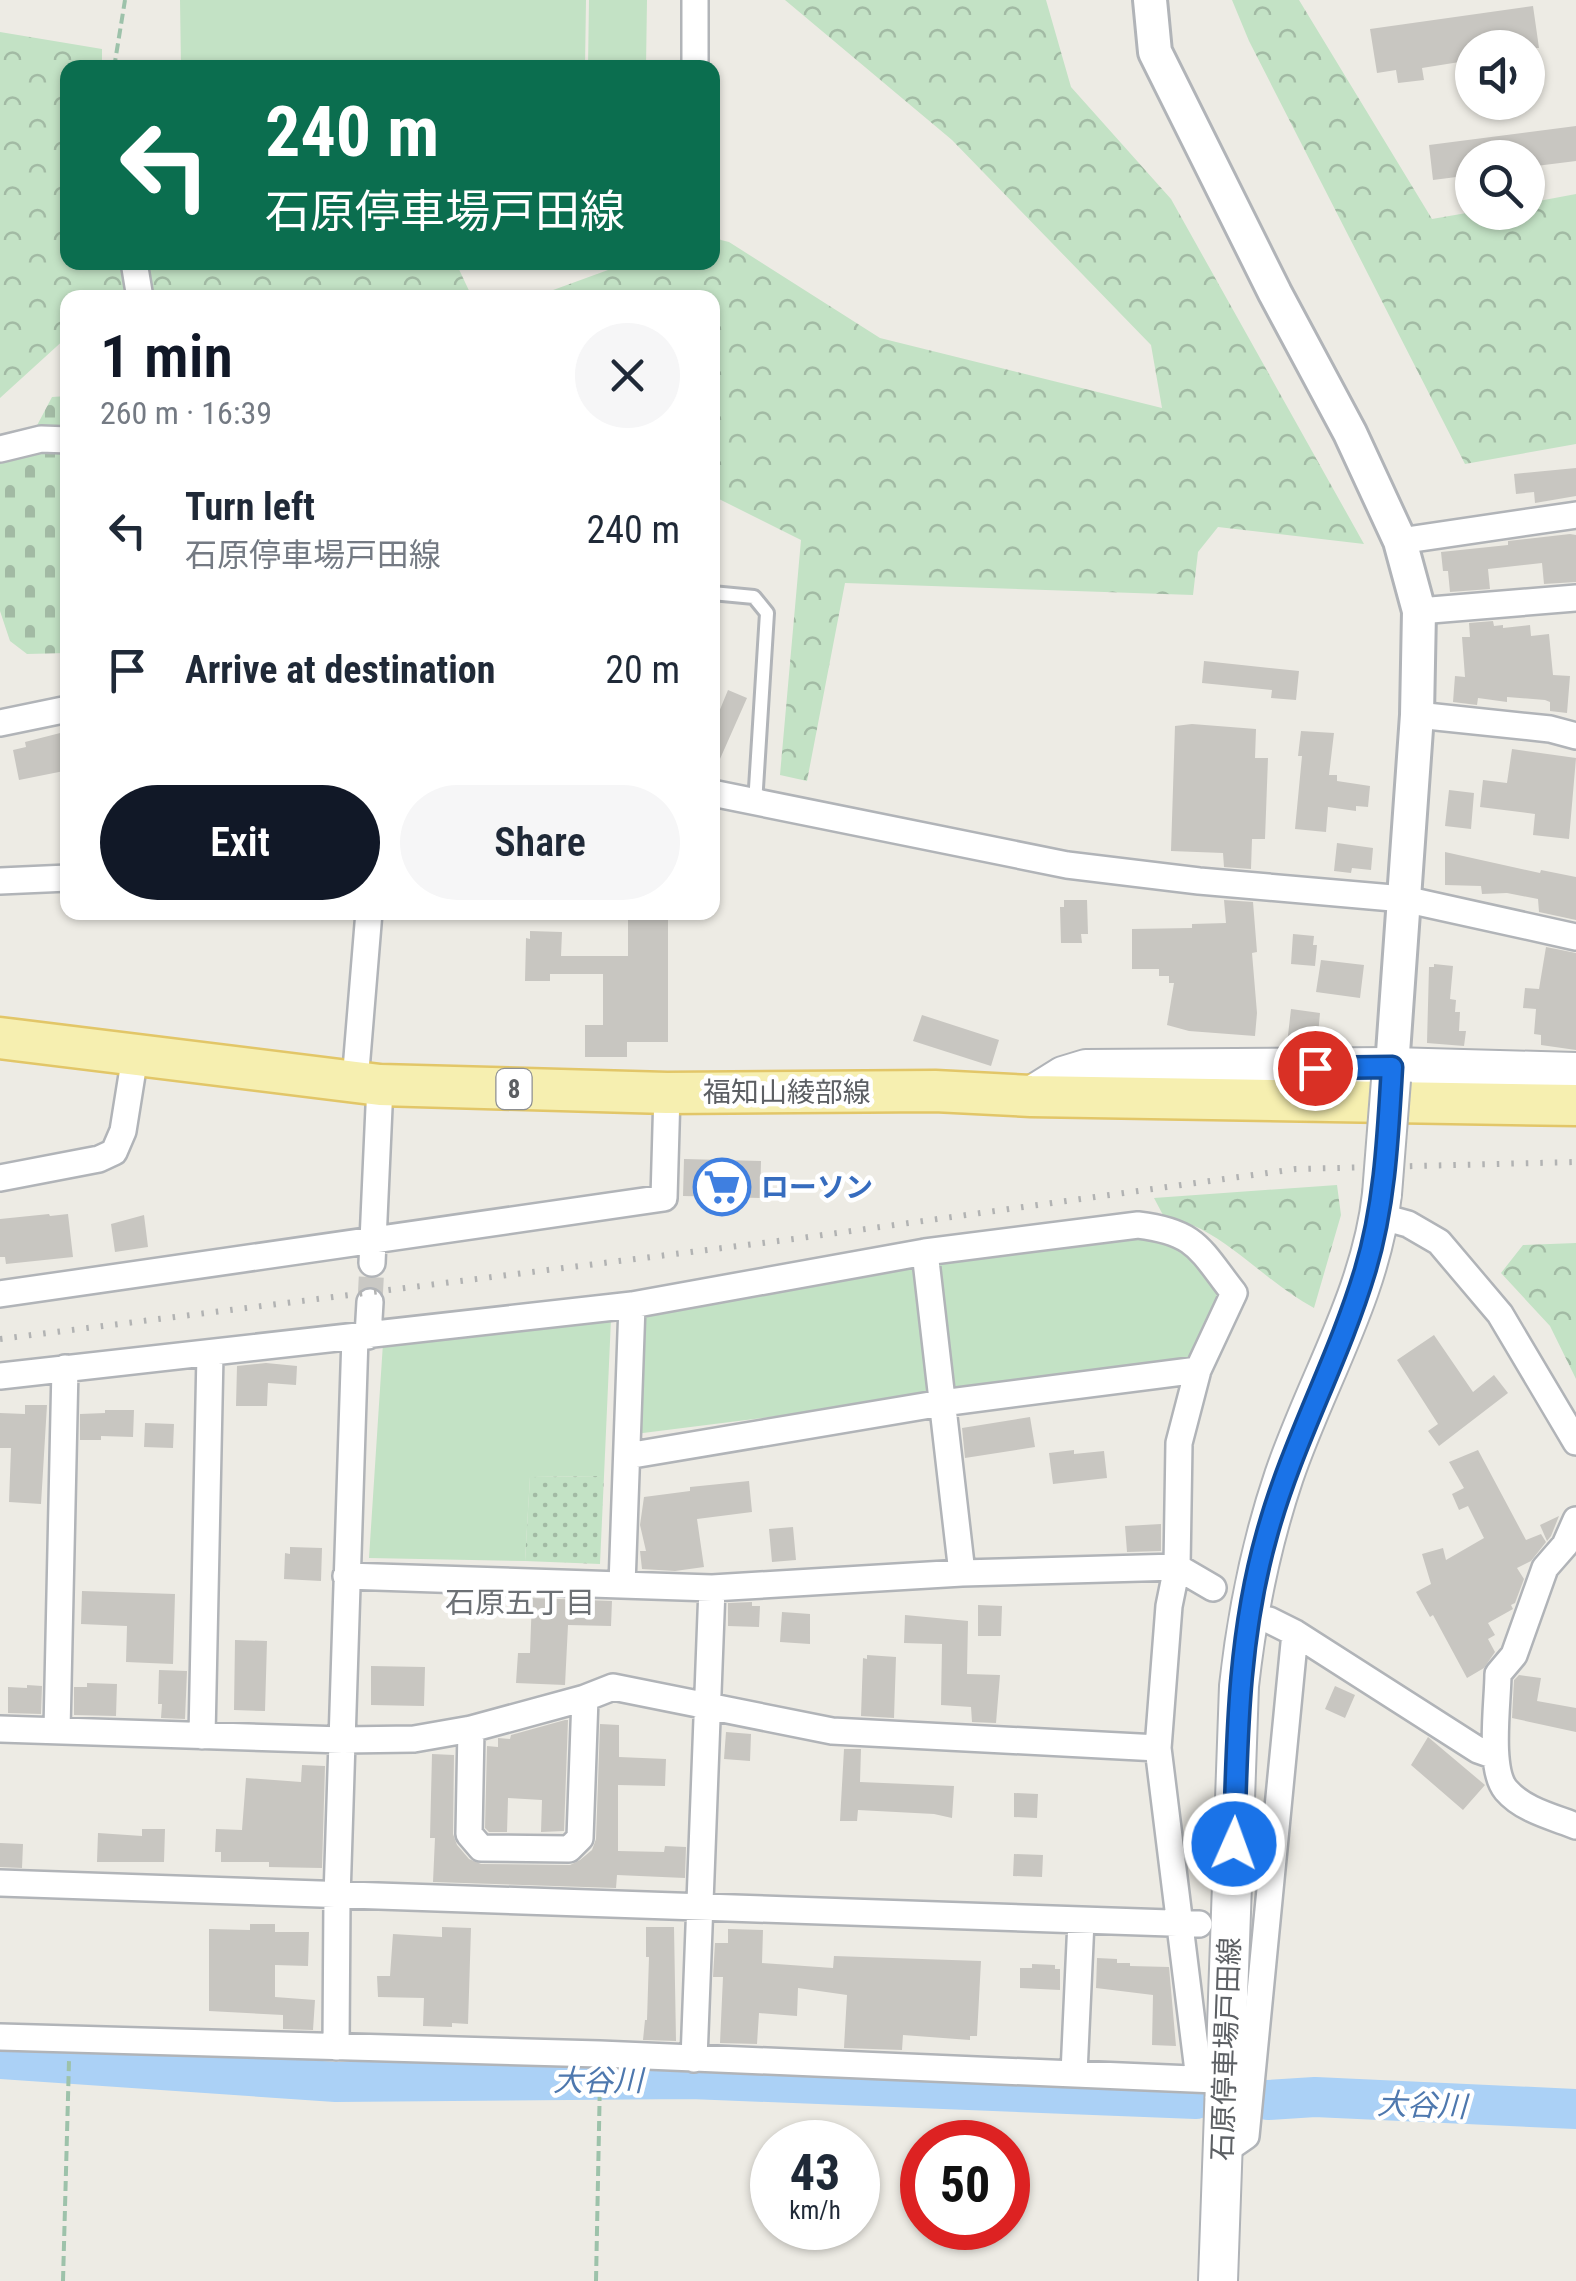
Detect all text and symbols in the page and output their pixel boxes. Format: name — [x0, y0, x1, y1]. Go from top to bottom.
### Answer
map controls — [1455, 30, 1545, 230]
button: sound — [1455, 30, 1545, 120]
text: 240 m — [265, 91, 439, 173]
icon: left — [100, 100, 230, 230]
button: search — [1455, 140, 1545, 230]
text: 石原停車場戸田線 — [265, 185, 625, 238]
text: 1 min — [100, 321, 233, 392]
button: close — [575, 323, 680, 428]
text: 260 m · 16:39 — [100, 394, 272, 432]
text: Turn left — [185, 485, 315, 529]
icon: left — [100, 503, 155, 558]
text: 240 m — [586, 508, 680, 552]
text: 石原停車場戸田線 — [185, 536, 441, 574]
icon: arrive — [100, 643, 155, 698]
text: Arrive at destination — [185, 648, 495, 692]
text: 20 m — [605, 648, 680, 692]
button: Exit — [100, 785, 380, 900]
button: Share — [400, 785, 680, 900]
pin — [1273, 1026, 1358, 1111]
icon: arrive — [1288, 1041, 1343, 1096]
road number: 8 — [496, 1069, 532, 1109]
street label: 福知山綾部線 — [703, 1076, 871, 1109]
supermarket icon: ローソン — [692, 1157, 752, 1217]
place label: ローソン — [761, 1171, 873, 1204]
district label: 石原五丁目 — [445, 1585, 595, 1620]
position arrow — [1182, 1792, 1286, 1896]
street label: 石原停車場戸田線 — [1206, 1936, 1246, 2162]
water label: 大谷川 — [553, 2063, 646, 2098]
water label: 大谷川 — [1376, 2086, 1471, 2124]
speed limit sign: 50 — [900, 2120, 1030, 2250]
text: 43 — [790, 2144, 840, 2202]
text: km/h — [789, 2196, 841, 2225]

